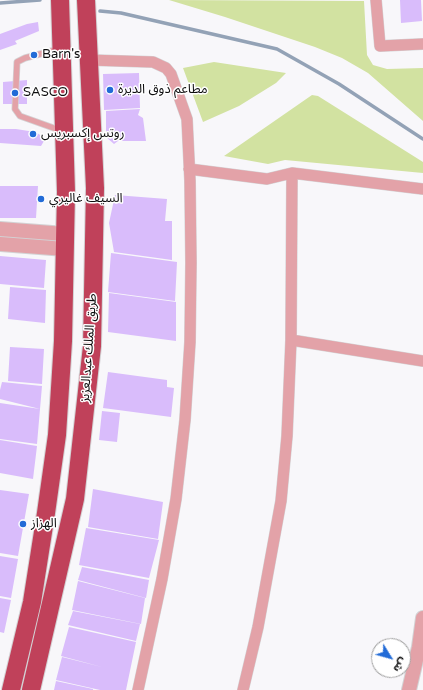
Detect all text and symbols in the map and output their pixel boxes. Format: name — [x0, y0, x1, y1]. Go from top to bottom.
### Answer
place label: Barn's — [42, 47, 80, 63]
marker: Barn's — [29, 50, 39, 60]
place label: مطاعم ذوق الديرة — [118, 82, 208, 98]
place label: SASCO — [23, 85, 68, 101]
marker: مطاعم ذوق الديرة — [105, 85, 115, 95]
marker: SASCO — [10, 88, 20, 98]
place label: روتس إكسبريس — [41, 126, 124, 142]
marker: روتس إكسبريس — [28, 129, 38, 139]
place label: السيف غاليري — [49, 191, 123, 207]
marker: السيف غاليري — [36, 194, 46, 204]
street label: طريق الملك عبدالعزيز — [77, 293, 101, 403]
place label: الهزاز — [31, 516, 57, 532]
marker: الهزاز — [18, 519, 28, 529]
north arrow — [371, 638, 411, 678]
text: ش — [390, 655, 410, 675]

